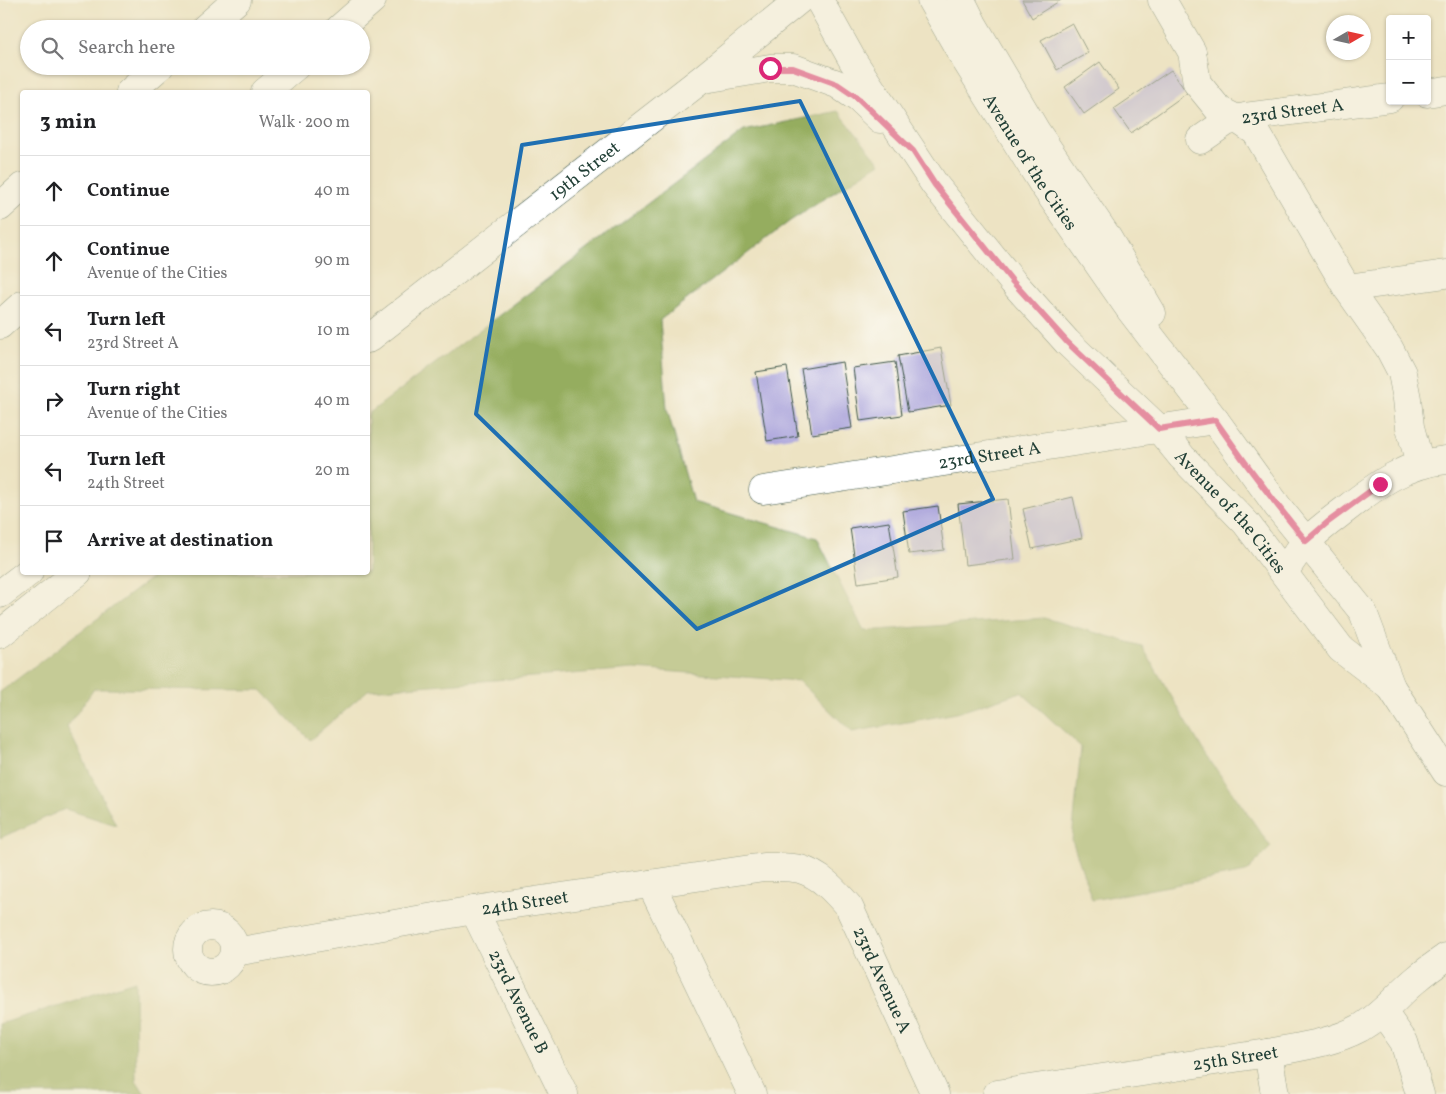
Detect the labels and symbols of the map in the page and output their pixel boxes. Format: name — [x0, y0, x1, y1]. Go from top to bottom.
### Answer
north arrow — [1326, 15, 1371, 60]
route start — [759, 57, 782, 80]
street label: Avenue of the Cities — [976, 90, 1082, 236]
street label: 23rd Street A — [1240, 93, 1346, 131]
street label: 19th Street — [544, 136, 626, 208]
street label: 23rd Street A — [937, 436, 1043, 477]
street label: Avenue of the Cities — [1168, 445, 1291, 580]
route end — [1369, 473, 1392, 496]
street label: 24th Street — [480, 885, 570, 923]
street label: 23rd Avenue A — [846, 923, 917, 1038]
street label: 23rd Avenue B — [481, 946, 554, 1059]
street label: 25th Street — [1191, 1040, 1280, 1078]

